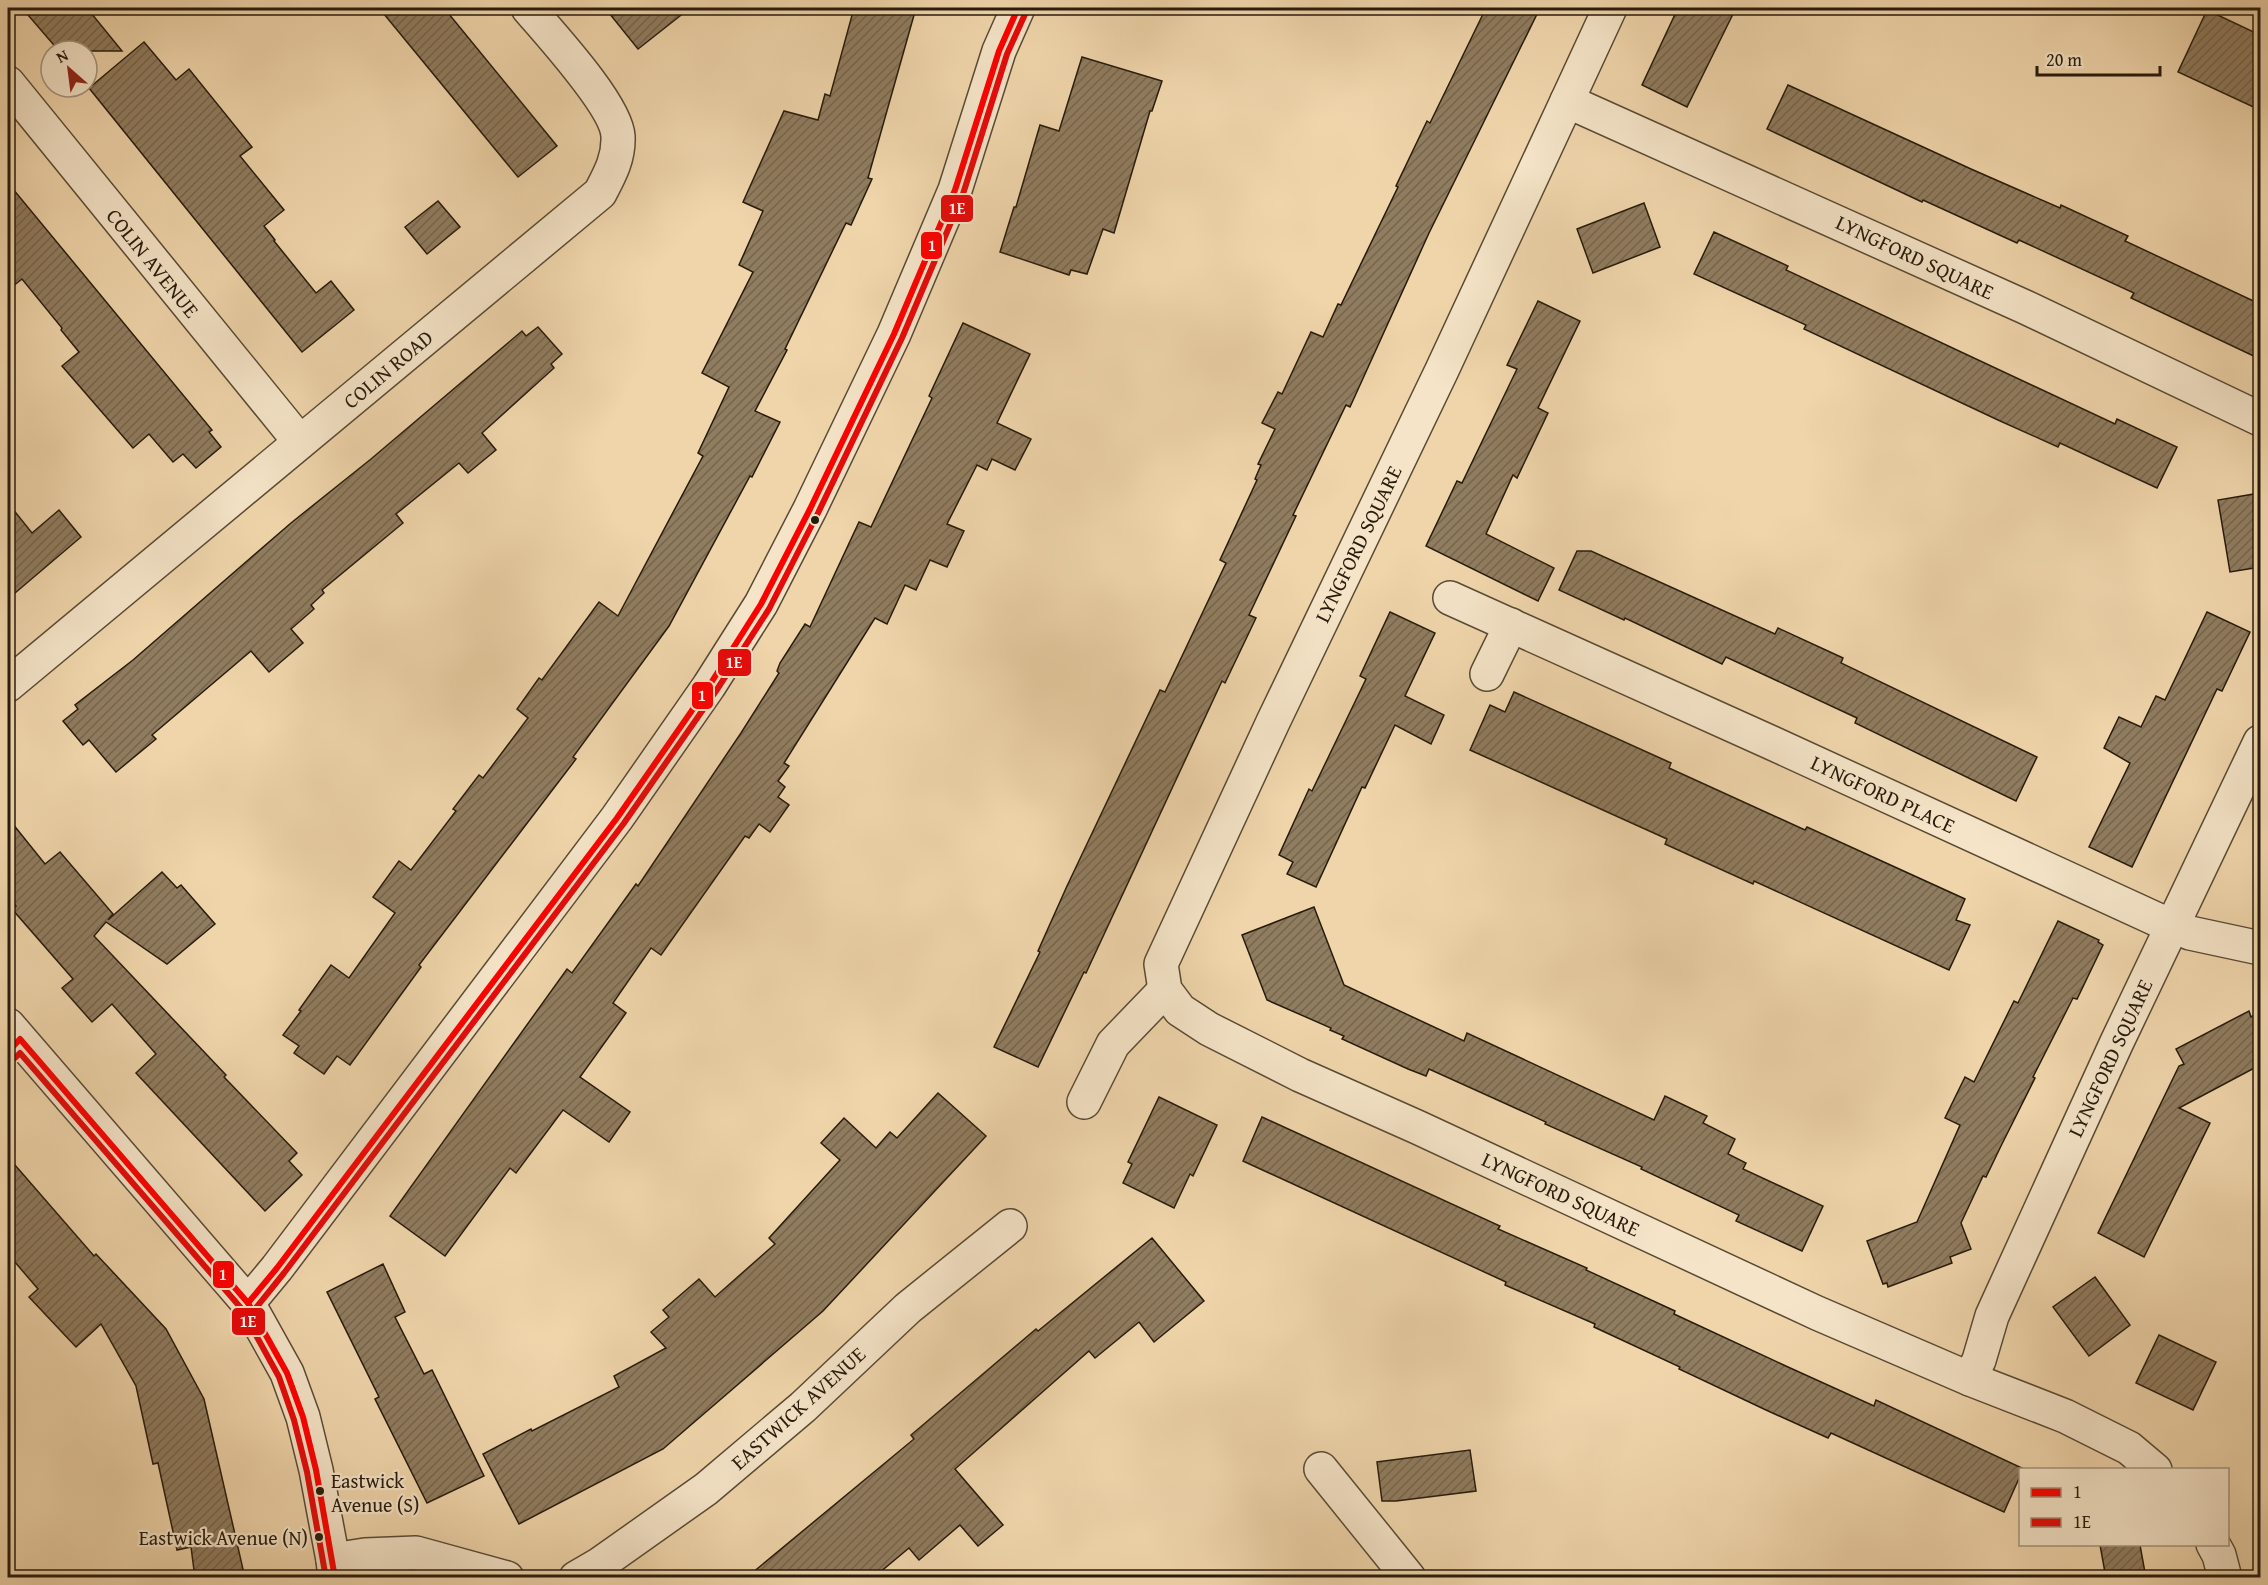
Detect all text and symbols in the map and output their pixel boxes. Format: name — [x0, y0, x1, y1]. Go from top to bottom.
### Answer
north arrow — [39, 39, 99, 99]
scale bar — [2037, 39, 2160, 77]
text: N — [52, 43, 73, 69]
text: 20 m — [2046, 46, 2082, 73]
line badge: 1E — [940, 194, 974, 223]
text: 1E — [949, 196, 966, 220]
street label: COLIN AVENUE — [99, 202, 207, 325]
street label: LYNGFORD SQUARE — [1831, 207, 1999, 307]
line badge: 1 — [920, 231, 943, 260]
text: 1 — [928, 233, 936, 257]
street label: COLIN ROAD — [336, 322, 440, 416]
street label: LYNGFORD SQUARE — [1307, 460, 1410, 628]
unlabelled marker — [809, 514, 821, 526]
line badge: 1E — [717, 648, 752, 677]
text: 1E — [726, 650, 743, 674]
line badge: 1 — [691, 681, 714, 710]
text: 1 — [698, 683, 706, 707]
street label: LYNGFORD PLACE — [1806, 747, 1961, 841]
street label: LYNGFORD SQUARE — [2060, 974, 2160, 1142]
street label: LYNGFORD SQUARE — [1477, 1144, 1645, 1244]
line badge: 1 — [212, 1260, 235, 1289]
text: 1 — [219, 1262, 227, 1286]
line badge: 1E — [231, 1307, 266, 1336]
text: 1E — [240, 1309, 257, 1333]
street label: EASTWICK AVENUE — [724, 1339, 872, 1477]
place label: Eastwick Avenue (S) — [331, 1466, 420, 1519]
legend — [2019, 1468, 2229, 1546]
text: 1 — [2073, 1478, 2082, 1505]
marker: Eastwick Avenue (S) — [314, 1485, 326, 1497]
text: 1E — [2073, 1508, 2091, 1535]
place label: Eastwick Avenue (N) — [139, 1523, 308, 1552]
marker: Eastwick Avenue (N) — [313, 1531, 325, 1543]

